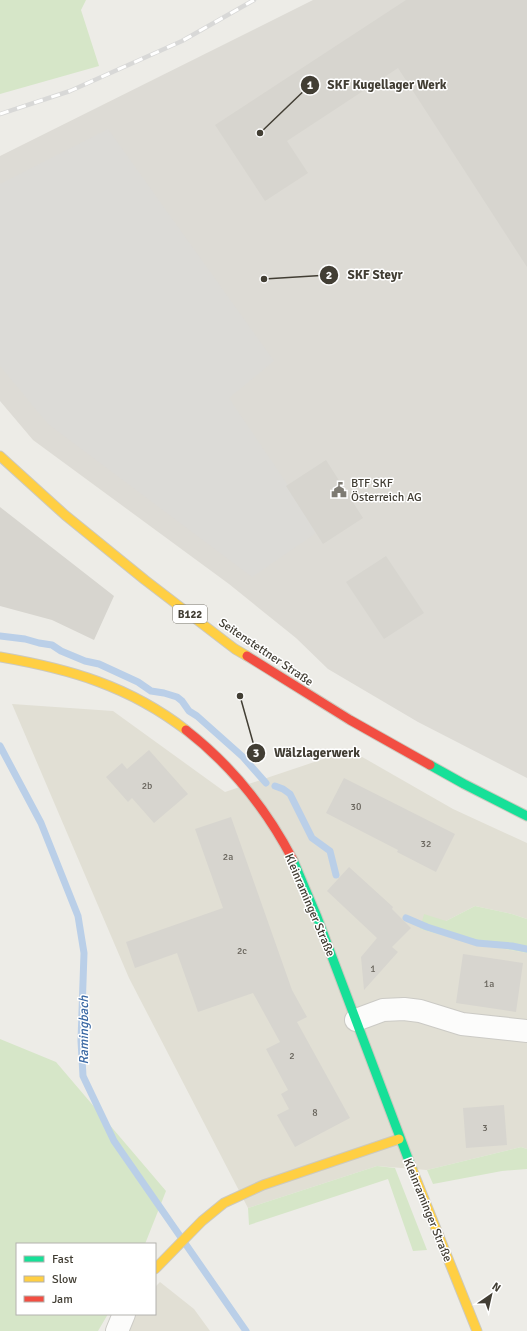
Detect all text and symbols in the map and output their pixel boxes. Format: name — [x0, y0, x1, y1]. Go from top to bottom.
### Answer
callout: SKF Kugellager Werk — [300, 72, 455, 97]
text: SKF Kugellager Werk — [327, 77, 447, 93]
text: 1 — [307, 78, 314, 93]
callout: SKF Steyr — [319, 262, 410, 287]
text: SKF Steyr — [347, 267, 403, 283]
text: 2 — [326, 268, 332, 283]
place label: BTF SKF Österreich AG — [351, 476, 422, 505]
public building icon: BTF SKF Österreich AG — [330, 481, 348, 499]
road number: B122 — [173, 605, 207, 623]
street label: Seitenstettner Straße — [216, 615, 316, 690]
callout: Wälzlagerwerk — [246, 740, 368, 765]
text: Wälzlagerwerk — [274, 745, 360, 761]
text: 3 — [253, 746, 259, 761]
house number: 2b — [142, 780, 152, 792]
house number: 30 — [351, 801, 361, 813]
house number: 32 — [421, 838, 431, 850]
house number: 2a — [223, 851, 233, 863]
street label: Kleinraminger Straße — [281, 851, 338, 959]
house number: 2c — [237, 945, 247, 957]
house number: 1 — [370, 963, 376, 975]
house number: 1a — [484, 978, 494, 990]
water label: Ramingbach — [76, 995, 92, 1064]
house number: 2 — [289, 1050, 295, 1062]
house number: 8 — [312, 1107, 318, 1119]
house number: 3 — [482, 1122, 488, 1134]
street label: Kleinraminger Straße — [400, 1156, 455, 1264]
legend — [16, 1243, 156, 1315]
text: Fast — [52, 1252, 73, 1267]
text: Slow — [52, 1272, 77, 1287]
north arrow — [471, 1275, 511, 1315]
text: N — [490, 1280, 503, 1295]
text: Jam — [52, 1292, 73, 1307]

